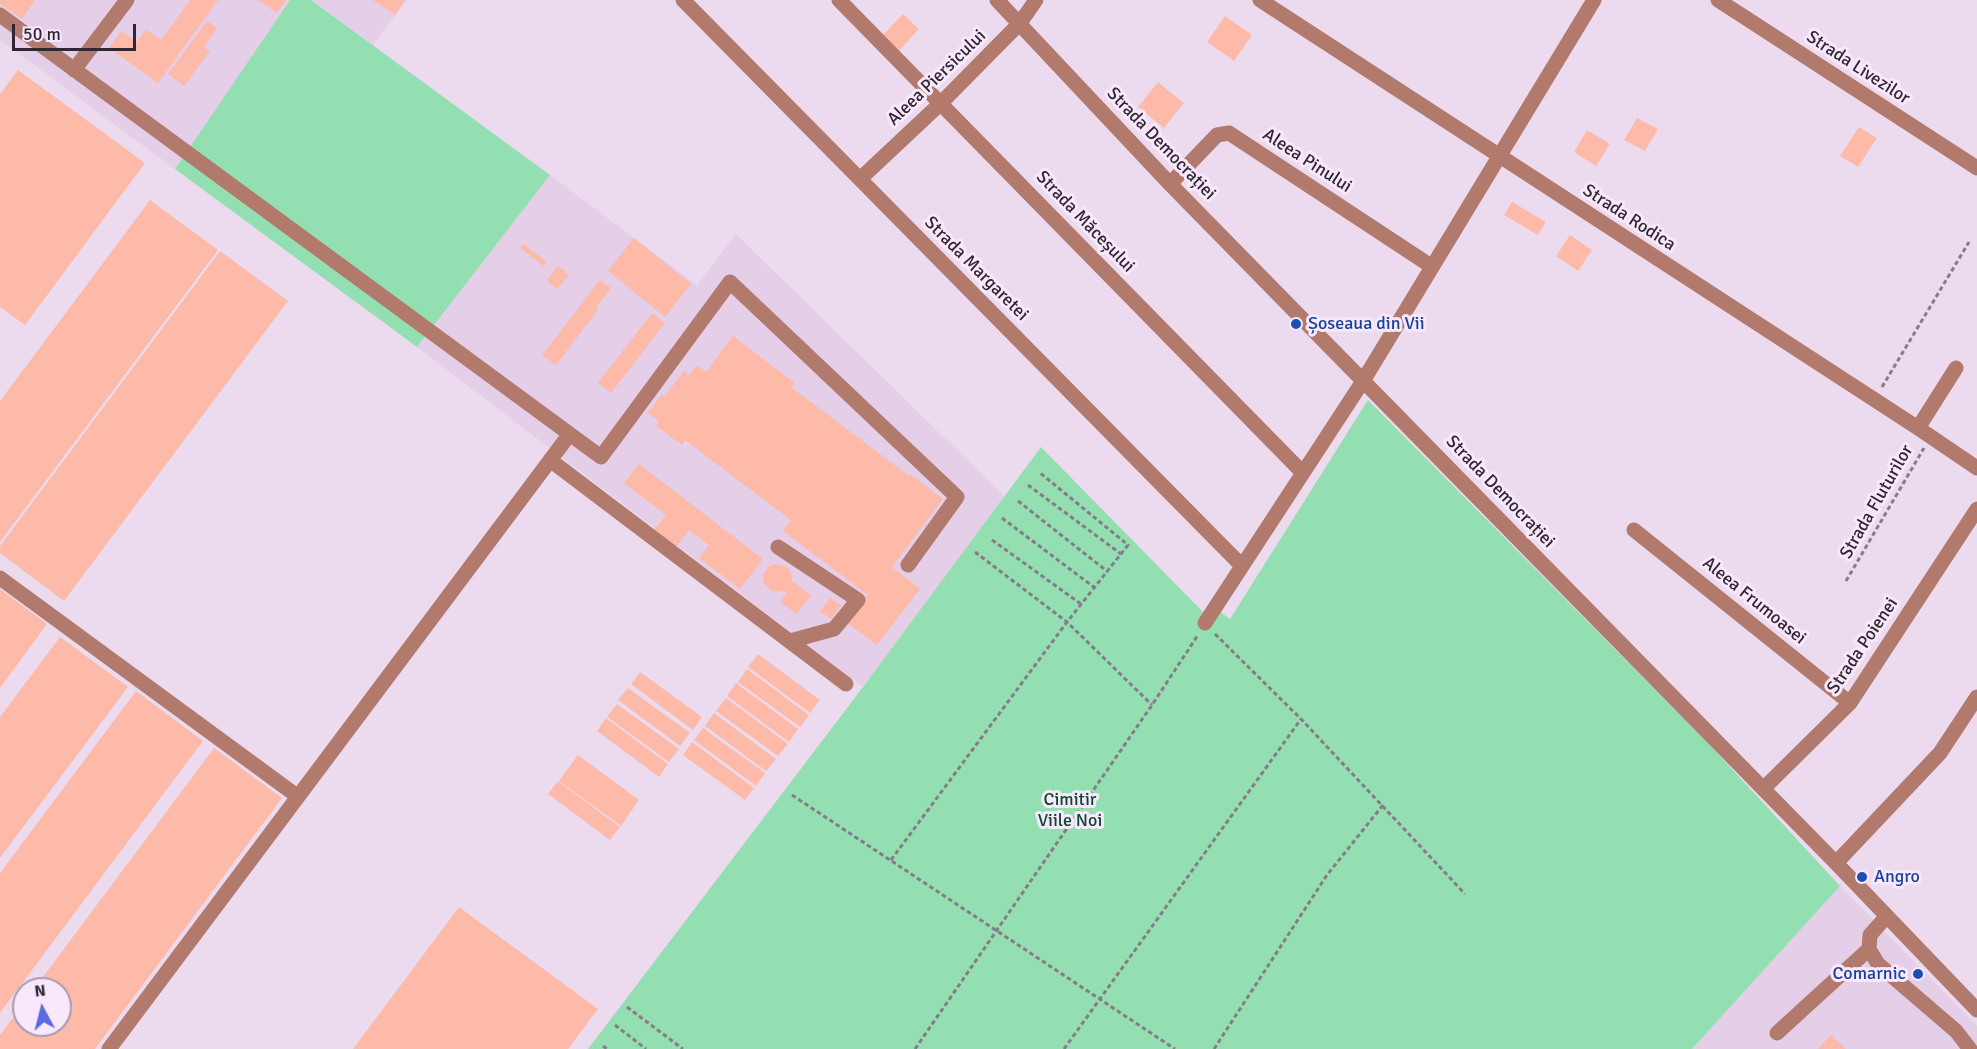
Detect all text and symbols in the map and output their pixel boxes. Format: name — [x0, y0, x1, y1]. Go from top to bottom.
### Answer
scale bar — [15, 12, 140, 50]
text: 50 m — [23, 23, 61, 45]
street label: Aleea Piersicului — [883, 26, 991, 130]
street label: Strada Livezilor — [1802, 26, 1914, 110]
street label: Strada Democrației — [1102, 83, 1220, 205]
street label: Aleea Pinului — [1259, 124, 1355, 198]
street label: Strada Măceșului — [1031, 167, 1139, 277]
street label: Strada Rodica — [1579, 180, 1679, 256]
street label: Strada Margaretei — [919, 212, 1033, 326]
place label: Șoseaua din Vii — [1308, 313, 1425, 335]
marker: Șoseaua din Vii — [1289, 317, 1303, 331]
street label: Strada Democrației — [1441, 431, 1559, 553]
street label: Strada Fluturilor — [1836, 441, 1918, 563]
street label: Aleea Frumoasei — [1698, 553, 1810, 649]
street label: Strada Poienei — [1823, 594, 1903, 698]
park label: Cimitir Viile Noi — [1038, 789, 1102, 832]
place label: Angro — [1874, 866, 1920, 888]
marker: Angro — [1855, 870, 1869, 884]
place label: Comarnic — [1833, 963, 1906, 985]
marker: Comarnic — [1911, 967, 1925, 981]
north arrow — [12, 977, 72, 1037]
text: N — [33, 981, 47, 1002]

